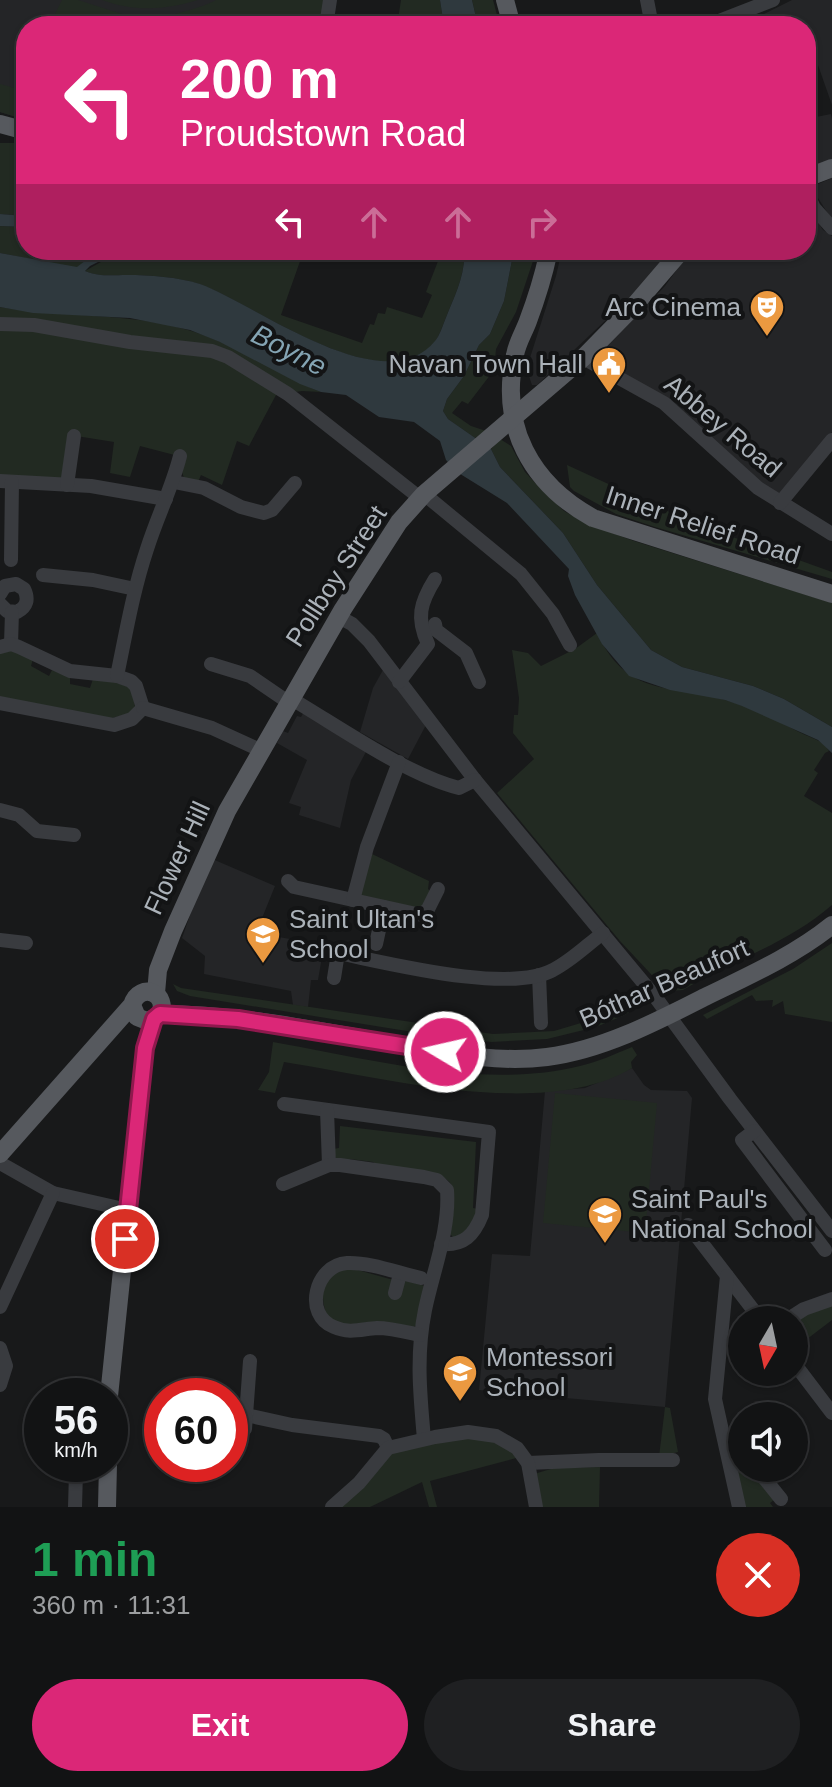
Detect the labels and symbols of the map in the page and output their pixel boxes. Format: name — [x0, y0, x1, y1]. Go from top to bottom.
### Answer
theatre icon: Arc Cinema — [748, 288, 786, 338]
place label: Arc Cinema — [605, 292, 742, 322]
water label: Boyne — [247, 318, 331, 382]
public building icon: Navan Town Hall — [590, 345, 628, 395]
place label: Navan Town Hall — [388, 349, 583, 379]
street label: Abbey Road — [659, 369, 787, 483]
street label: Inner Relief Road — [602, 479, 804, 571]
street label: Pollboy Street — [279, 499, 393, 652]
street label: Flower Hill — [138, 797, 216, 919]
place label: Saint Ultan's School — [289, 904, 434, 964]
school or university icon: Saint Ultan's School — [244, 915, 282, 965]
street label: Bóthar Beaufort — [575, 932, 754, 1034]
position arrow — [403, 1010, 487, 1094]
place label: Saint Paul's National School — [631, 1184, 813, 1244]
school or university icon: Saint Paul's National School — [586, 1195, 624, 1245]
pin — [91, 1205, 159, 1273]
north arrow — [728, 1306, 808, 1386]
place label: Montessori School — [486, 1342, 613, 1402]
school or university icon: Montessori School — [441, 1353, 479, 1403]
speed limit sign: 60 — [144, 1378, 248, 1482]

